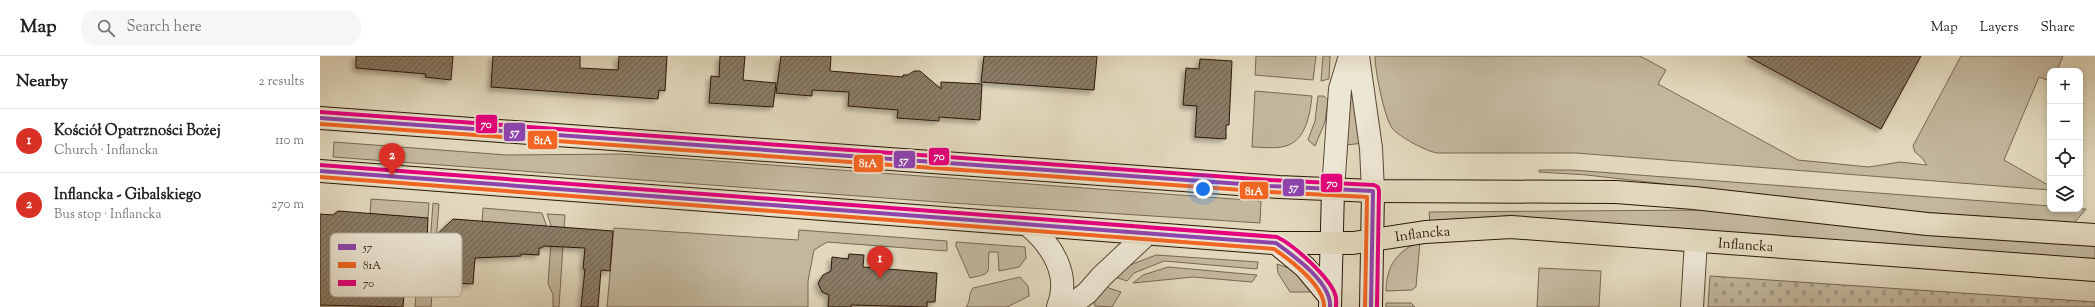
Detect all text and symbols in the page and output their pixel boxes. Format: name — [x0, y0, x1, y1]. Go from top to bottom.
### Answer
search box — [81, 10, 361, 46]
text: Map — [20, 14, 57, 41]
icon: search — [95, 17, 117, 39]
text: Search here — [127, 17, 202, 38]
text: Map — [1931, 18, 1958, 38]
text: Layers — [1980, 18, 2018, 38]
text: Share — [2040, 18, 2075, 38]
map controls — [2047, 68, 2083, 212]
button: + — [2047, 68, 2083, 104]
text: Nearby — [16, 70, 68, 94]
text: 2 results — [259, 73, 304, 91]
button: − — [2047, 104, 2083, 140]
line badge: 70 — [475, 114, 498, 134]
text: 70 — [480, 117, 492, 133]
text: Kościół Opatrzności Bożej — [54, 121, 221, 142]
line badge: 57 — [503, 122, 526, 142]
text: 57 — [509, 125, 520, 141]
line badge: 81A — [527, 130, 558, 150]
text: 1 — [27, 132, 31, 150]
text: 110 m — [275, 132, 304, 150]
text: 81A — [534, 133, 552, 149]
button: locate — [2047, 140, 2083, 176]
text: Church · Inflancka — [54, 142, 158, 160]
pin: 2 — [379, 143, 405, 176]
line badge: 70 — [928, 147, 950, 166]
text: 70 — [933, 149, 945, 165]
line badge: 57 — [893, 150, 916, 169]
text: 57 — [898, 153, 909, 169]
line badge: 81A — [853, 154, 884, 173]
text: 81A — [859, 156, 877, 172]
line badge: 70 — [1320, 173, 1343, 193]
text: 70 — [1326, 176, 1338, 192]
button: layers — [2047, 176, 2083, 212]
line badge: 57 — [1282, 178, 1305, 197]
your location — [1193, 179, 1213, 199]
text: 57 — [1288, 180, 1299, 196]
line badge: 81A — [1239, 181, 1269, 200]
text: 81A — [1245, 184, 1263, 200]
text: Inflancka - Gibalskiego — [54, 185, 201, 206]
text: 2 — [26, 196, 32, 214]
text: 270 m — [271, 196, 304, 214]
text: Bus stop · Inflancka — [54, 206, 162, 224]
street label: Inflancka — [1394, 223, 1451, 248]
legend — [330, 233, 462, 297]
street label: Inflancka — [1717, 234, 1774, 258]
text: 57 — [362, 240, 373, 256]
pin: 1 — [867, 246, 893, 279]
text: 81A — [363, 258, 381, 274]
text: 70 — [363, 276, 374, 292]

